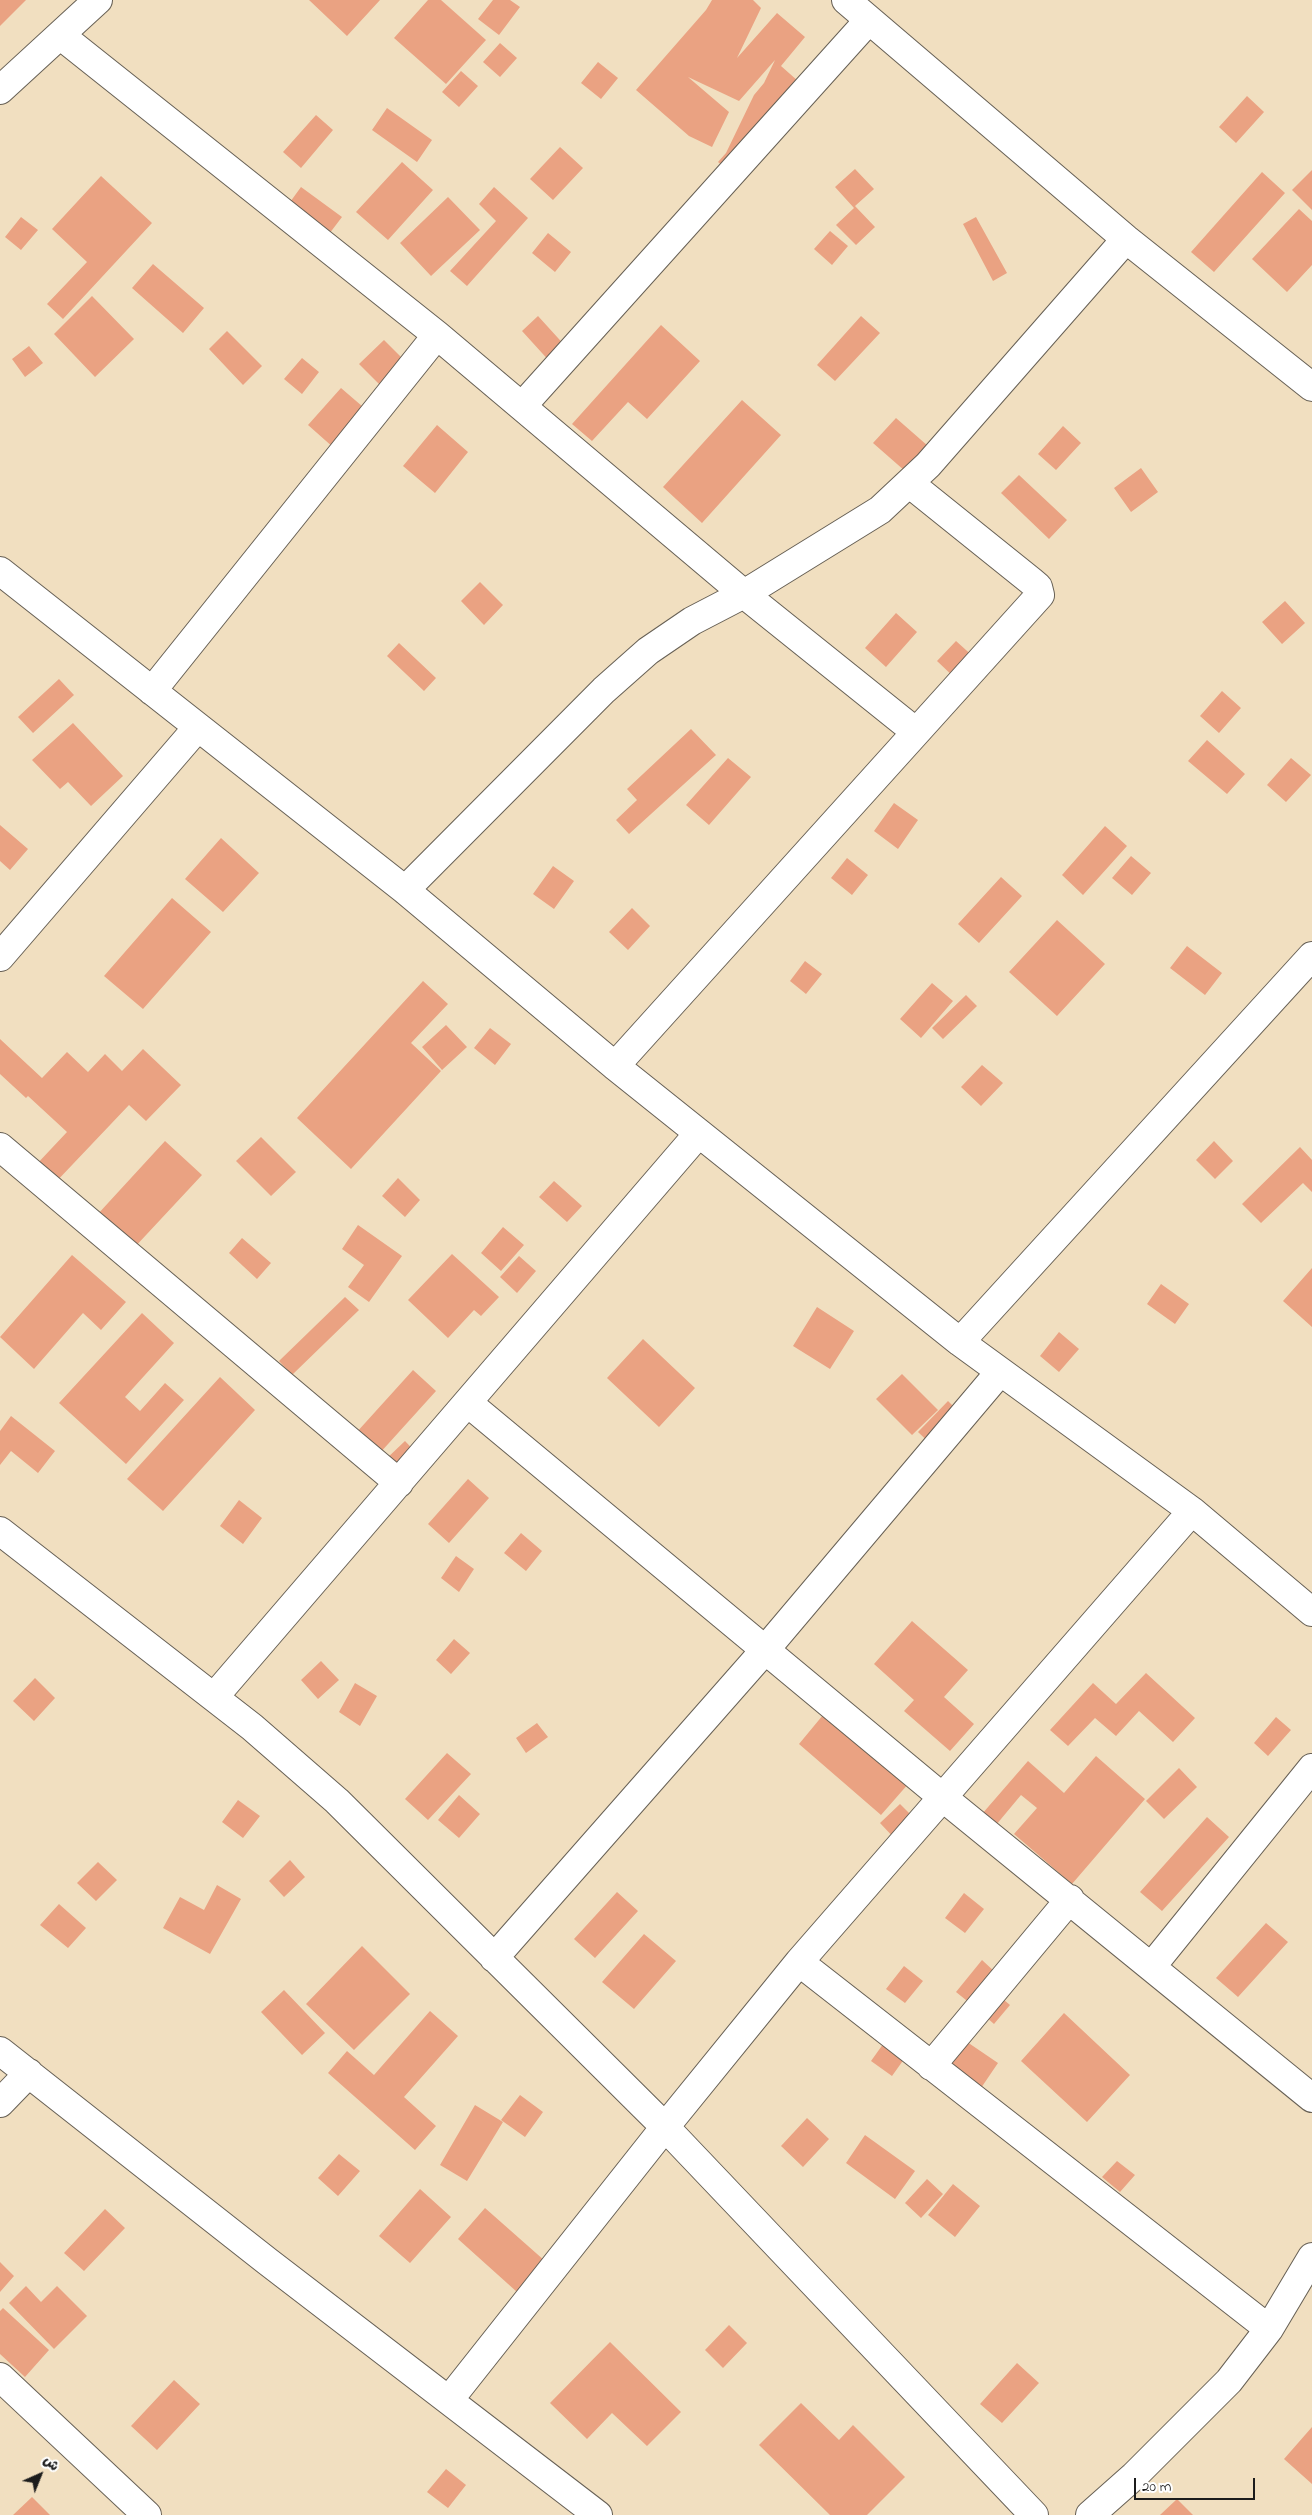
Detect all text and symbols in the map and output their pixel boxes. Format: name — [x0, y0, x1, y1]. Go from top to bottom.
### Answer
north arrow — [15, 2450, 65, 2500]
text: ش — [38, 2451, 64, 2477]
scale bar — [1137, 2468, 1258, 2500]
text: 20 m — [1142, 2476, 1171, 2498]

